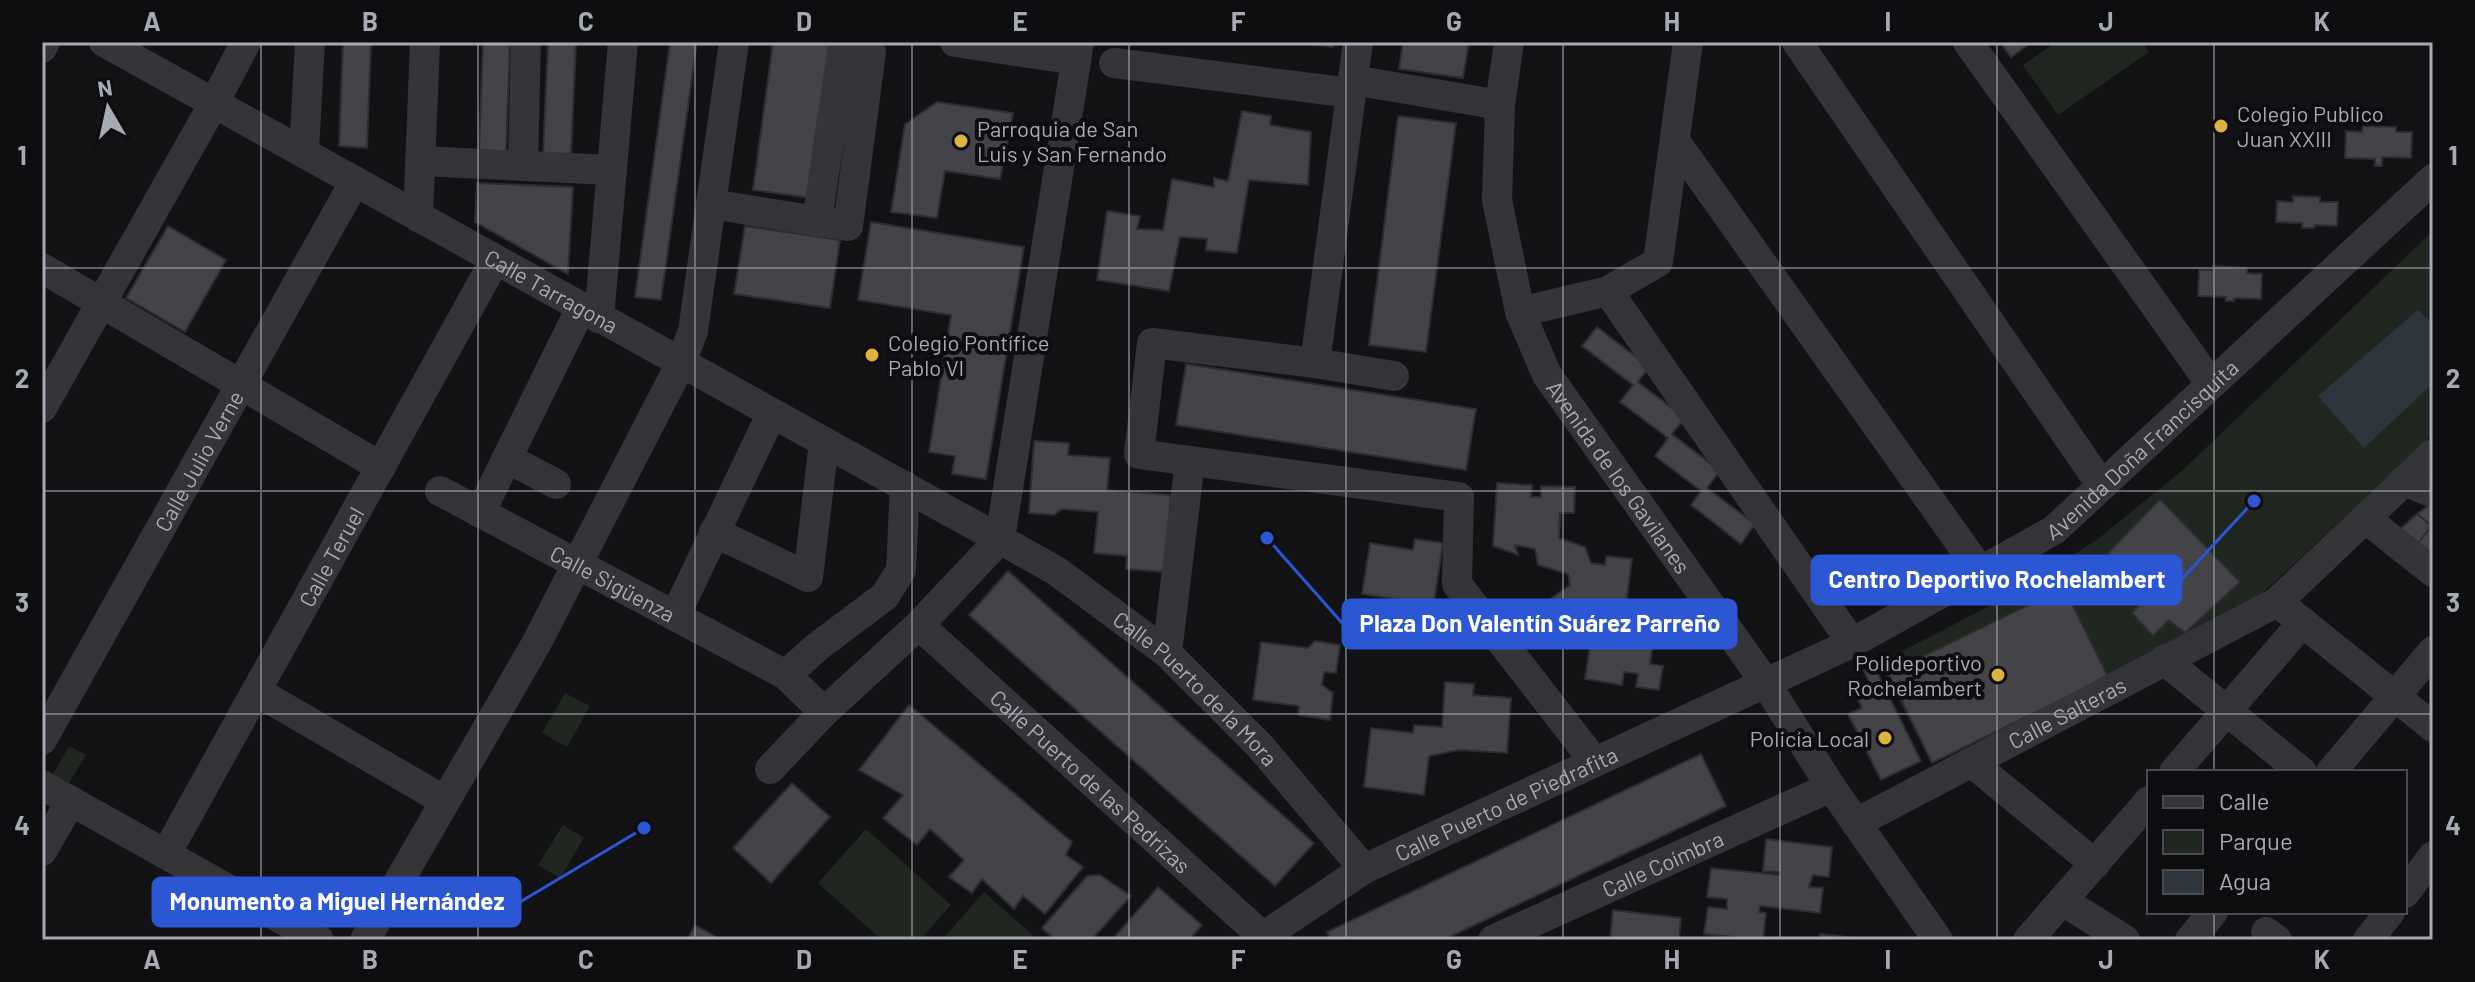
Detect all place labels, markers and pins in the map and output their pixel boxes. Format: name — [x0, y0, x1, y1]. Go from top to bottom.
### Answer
place label: Colegio Publico Juan XXIII — [2237, 100, 2384, 151]
place label: Parroquia de San Luis y San Fernando — [977, 115, 1167, 166]
marker: Colegio Publico Juan XXIII — [2212, 117, 2230, 135]
marker: Parroquia de San Luis y San Fernando — [952, 132, 970, 150]
place label: Colegio Pontífice Pablo VI — [888, 329, 1050, 380]
marker: Colegio Pontífice Pablo VI — [863, 346, 881, 364]
callout: Centro Deportivo Rochelambert — [1812, 556, 2181, 604]
callout: Plaza Don Valentín Suárez Parreño — [1343, 600, 1736, 648]
place label: Polideportivo Rochelambert — [1847, 649, 1982, 700]
marker: Polideportivo Rochelambert — [1989, 666, 2007, 684]
place label: Policía Local — [1750, 725, 1869, 751]
marker: Policía Local — [1876, 729, 1894, 747]
callout: Monumento a Miguel Hernández — [153, 878, 520, 926]

